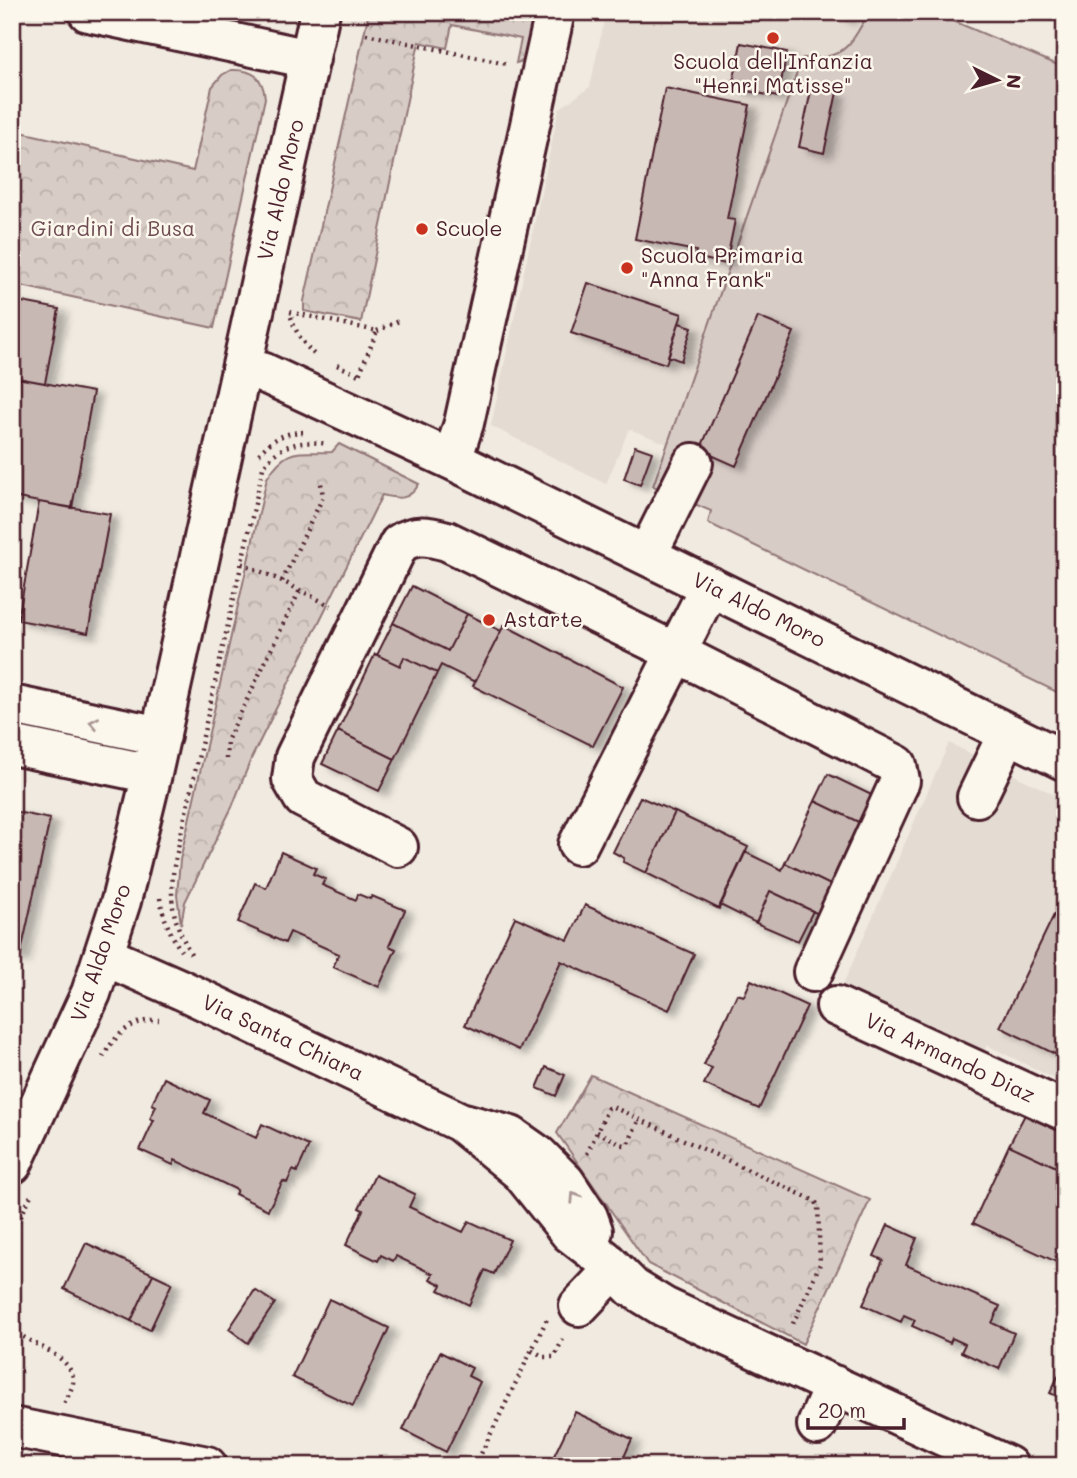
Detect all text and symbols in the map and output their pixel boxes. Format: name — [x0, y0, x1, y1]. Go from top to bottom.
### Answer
marker: Scuola dell'Infanzia "Henri Matisse" — [765, 30, 781, 46]
north arrow — [962, 46, 1032, 116]
place label: Scuola dell'Infanzia "Henri Matisse" — [673, 47, 873, 98]
text: N — [1001, 73, 1028, 90]
street label: Via Aldo Moro — [250, 116, 309, 263]
park label: Giardini di Busa — [31, 214, 195, 241]
place label: Scuole — [436, 214, 502, 241]
marker: Scuole — [414, 221, 430, 237]
place label: Scuola Primaria "Anna Frank" — [641, 241, 804, 292]
marker: Scuola Primaria "Anna Frank" — [619, 260, 635, 276]
street label: Via Aldo Moro — [689, 565, 830, 652]
place label: Astarte — [503, 605, 583, 632]
marker: Astarte — [481, 612, 497, 628]
one-way arrow — [88, 716, 100, 731]
street label: Via Aldo Moro — [63, 880, 136, 1025]
street label: Via Santa Chiara — [198, 987, 369, 1086]
street label: Via Armando Diaz — [861, 1005, 1040, 1108]
one-way arrow — [571, 1192, 584, 1205]
scale bar — [808, 1387, 904, 1431]
text: 20 m — [818, 1396, 866, 1423]

